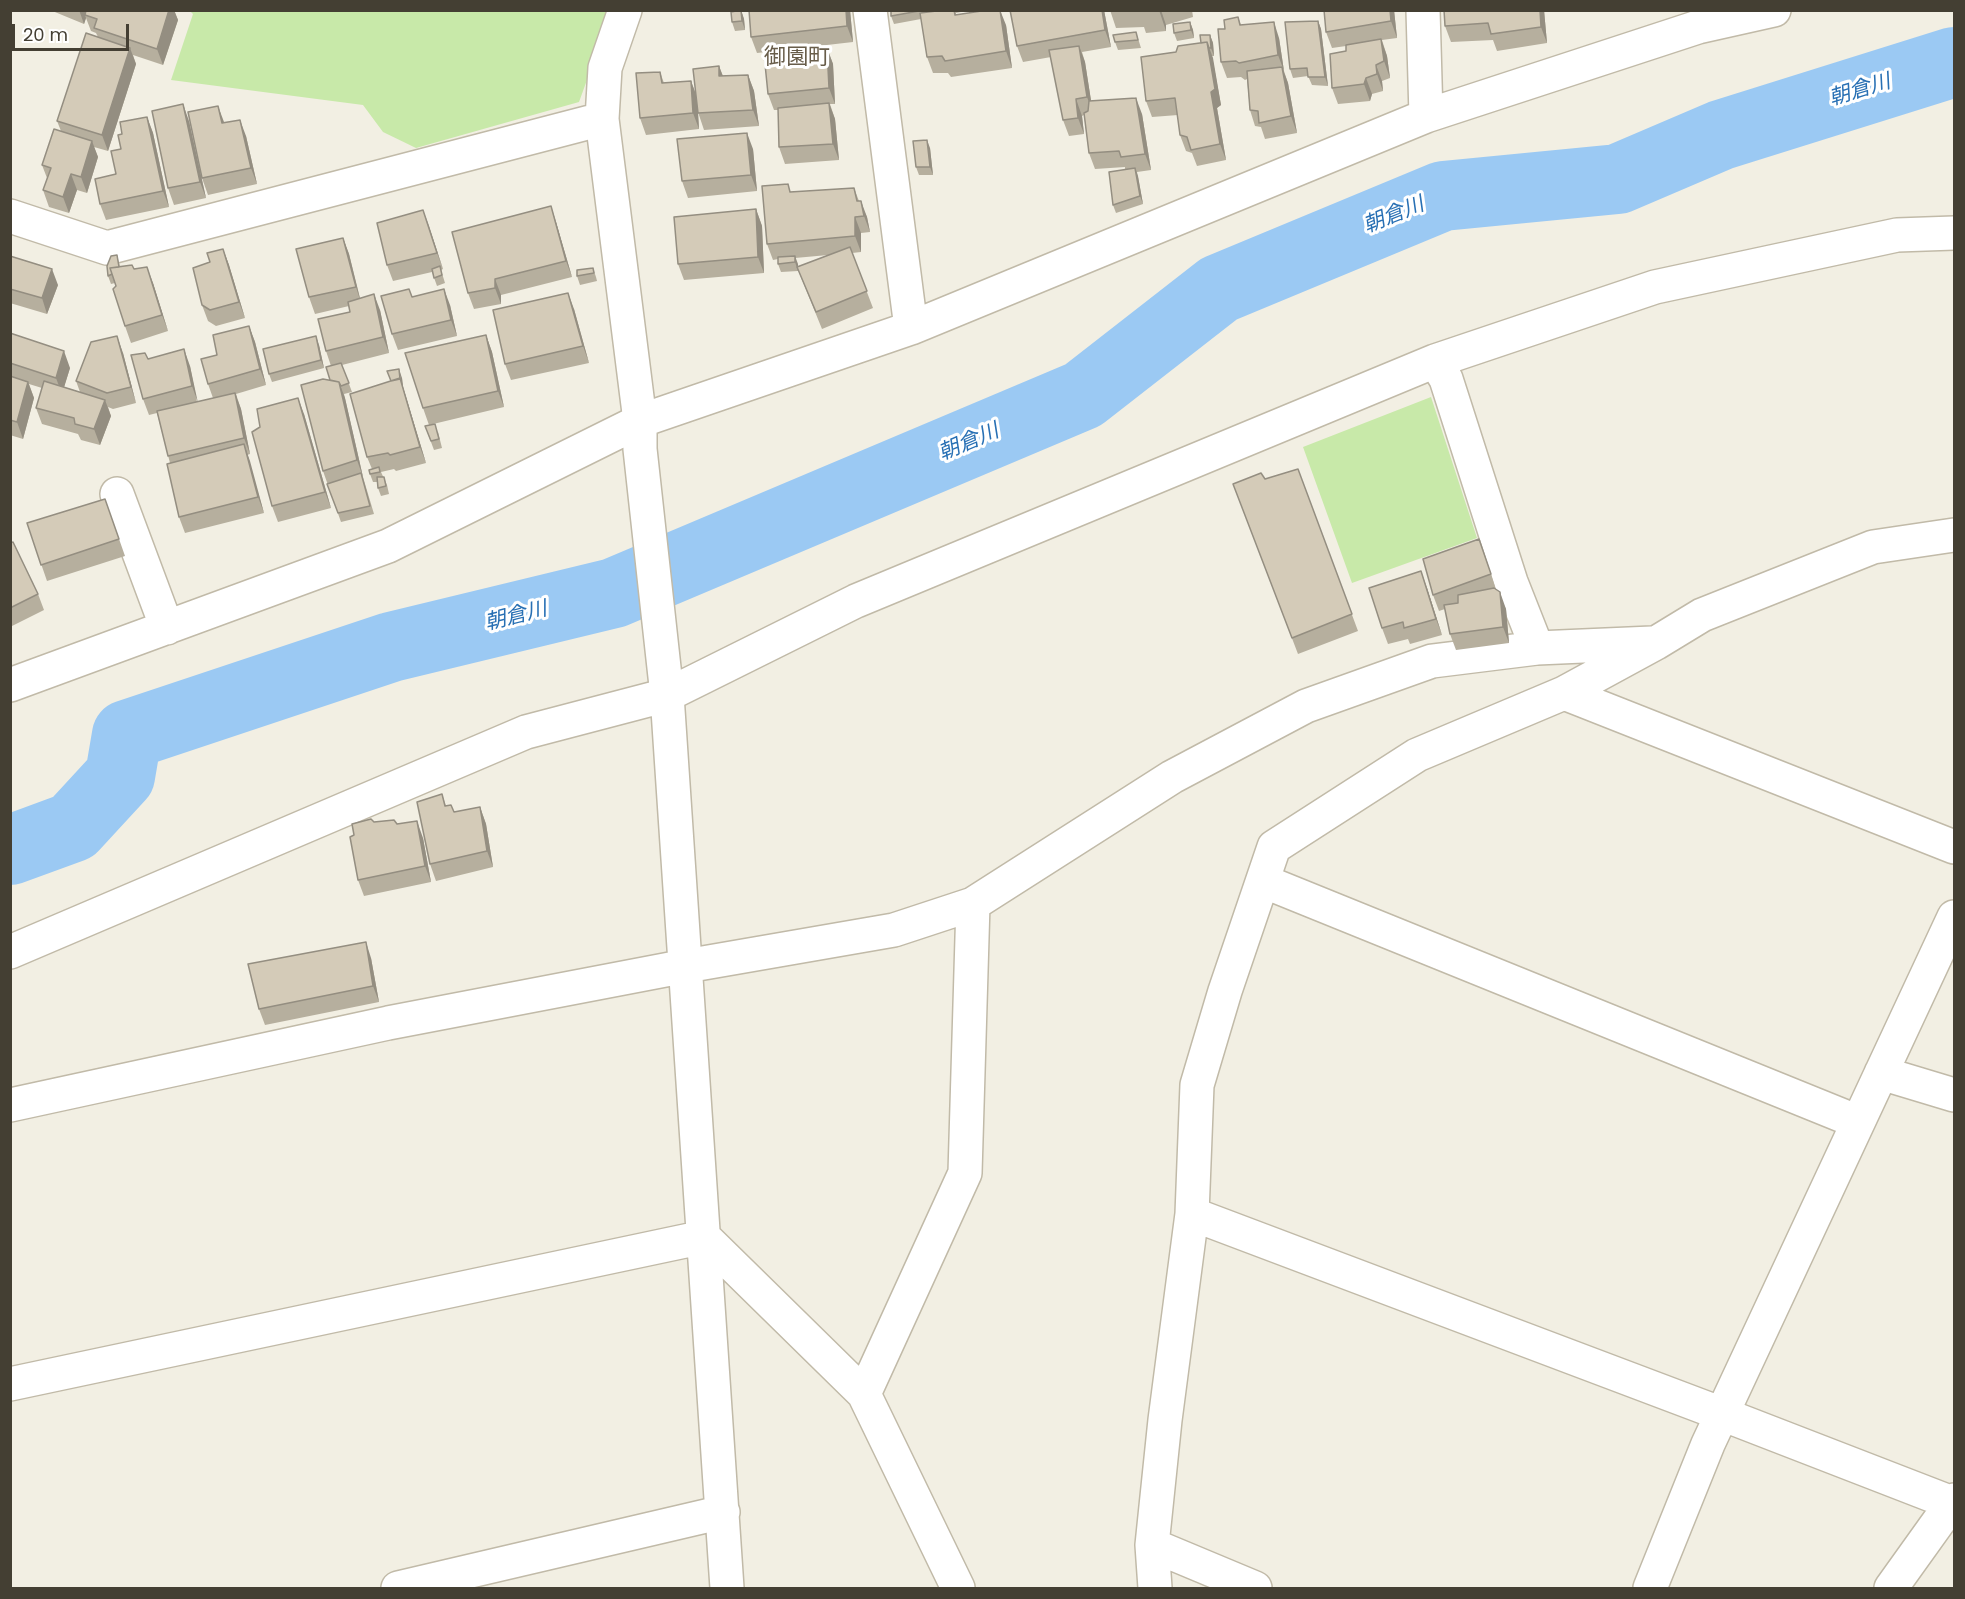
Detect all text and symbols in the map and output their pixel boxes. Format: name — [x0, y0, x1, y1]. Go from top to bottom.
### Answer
scale bar — [15, 12, 132, 50]
text: 20 m — [23, 22, 68, 47]
district label: 御園町 — [764, 45, 830, 71]
water label: 朝倉川 — [1826, 70, 1894, 112]
water label: 朝倉川 — [1360, 193, 1428, 239]
water label: 朝倉川 — [935, 419, 1003, 467]
water label: 朝倉川 — [482, 597, 550, 637]

